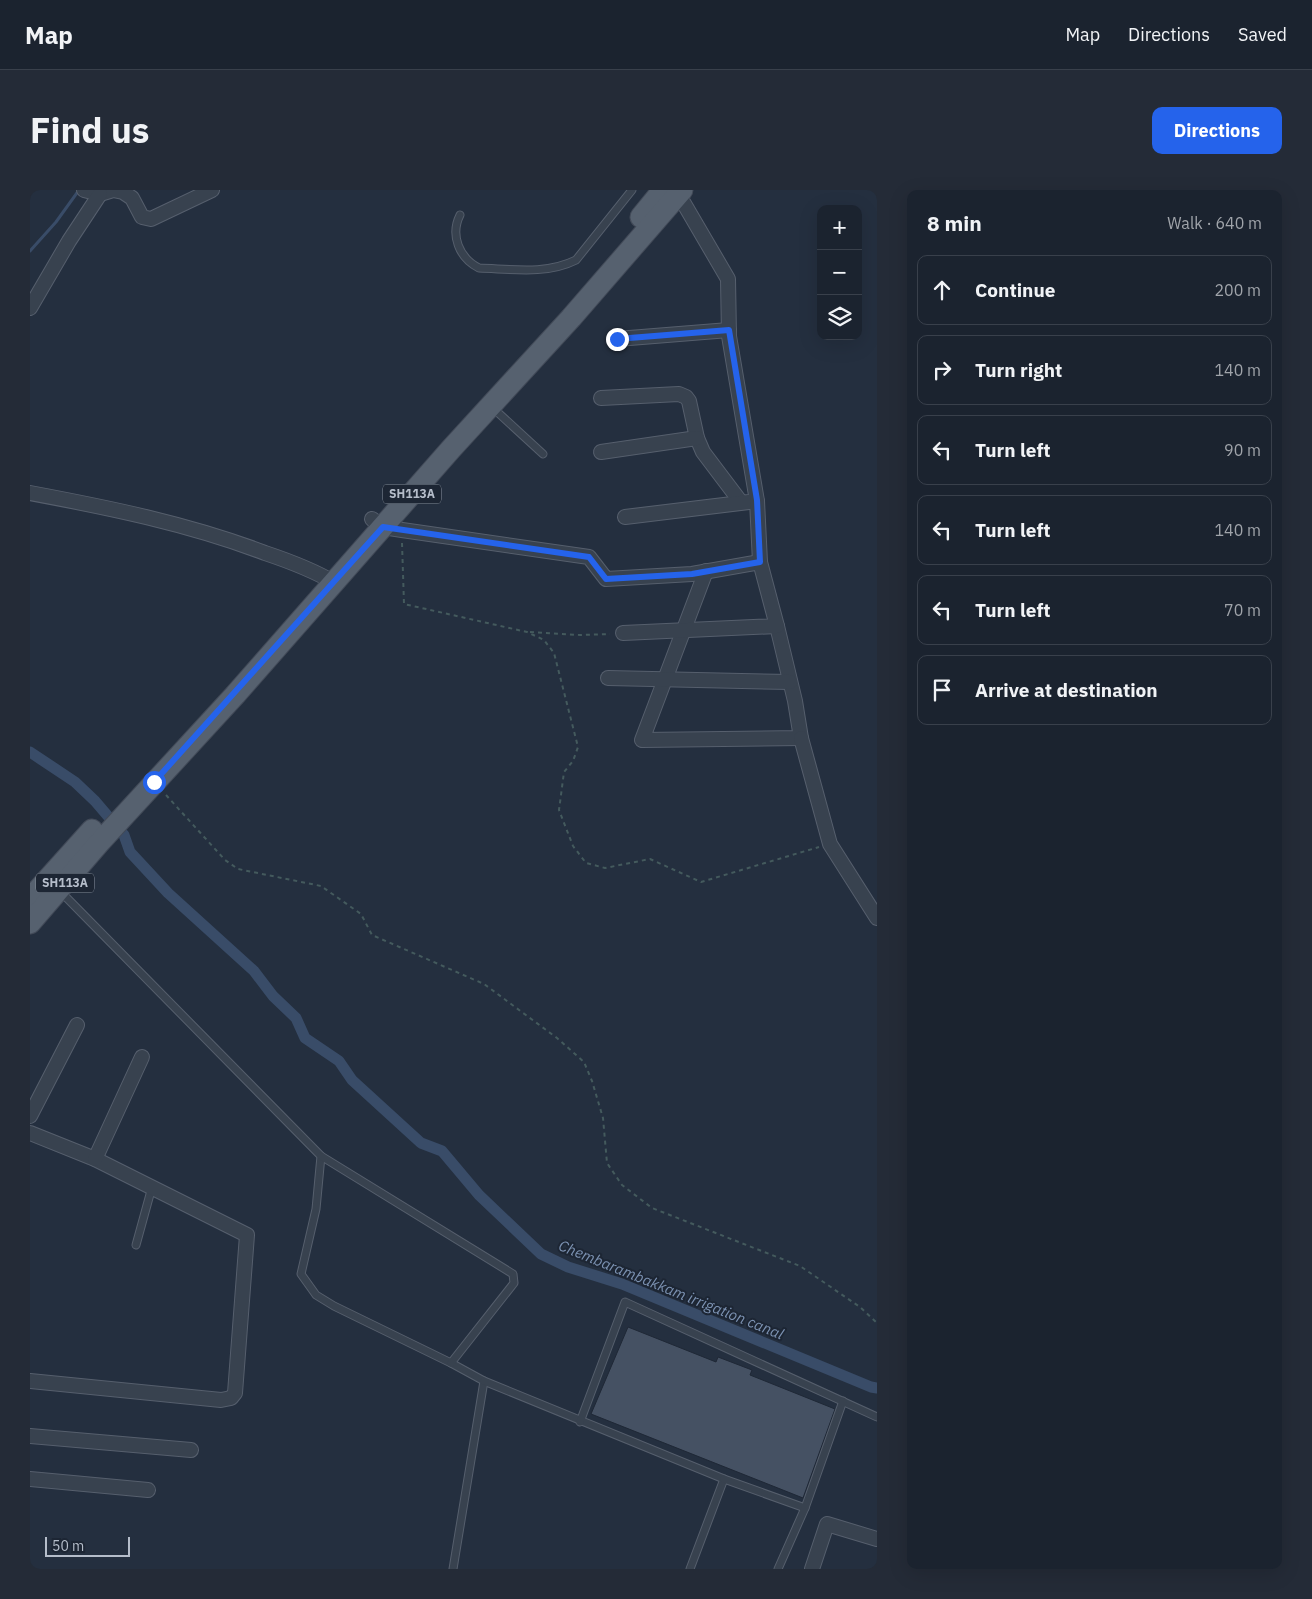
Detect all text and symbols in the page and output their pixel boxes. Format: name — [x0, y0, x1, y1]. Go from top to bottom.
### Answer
text: Map — [25, 19, 73, 51]
text: Map — [1065, 23, 1100, 46]
text: Directions — [1128, 23, 1210, 46]
text: Saved — [1238, 23, 1287, 46]
text: Find us — [30, 107, 149, 153]
button: Directions — [1152, 107, 1282, 154]
map controls — [817, 205, 862, 340]
button: + — [817, 205, 862, 250]
text: 8 min — [927, 209, 982, 237]
text: Walk · 640 m — [1167, 213, 1262, 233]
button: − — [817, 250, 862, 295]
icon: ahead — [928, 276, 956, 304]
text: Continue — [975, 278, 1055, 302]
text: 200 m — [1214, 280, 1261, 300]
button: layers — [817, 295, 862, 340]
route end — [606, 328, 629, 351]
icon: right — [928, 356, 956, 384]
text: Turn right — [975, 358, 1062, 382]
text: 140 m — [1214, 360, 1261, 380]
icon: left — [928, 436, 956, 464]
text: Turn left — [975, 438, 1051, 462]
text: 90 m — [1224, 440, 1261, 460]
road number: SH113A — [383, 484, 441, 504]
icon: left — [928, 516, 956, 544]
text: Turn left — [975, 518, 1051, 542]
text: 140 m — [1214, 520, 1261, 540]
icon: left — [928, 596, 956, 624]
text: Turn left — [975, 598, 1051, 622]
text: 70 m — [1224, 600, 1261, 620]
icon: arrive — [928, 676, 956, 704]
text: Arrive at destination — [975, 678, 1158, 702]
route start — [143, 771, 166, 794]
road number: SH113A — [36, 874, 94, 892]
water label: Chembarambakkam irrigation canal — [556, 1236, 786, 1343]
scale bar — [45, 1534, 130, 1557]
text: 50 m — [52, 1537, 84, 1555]

